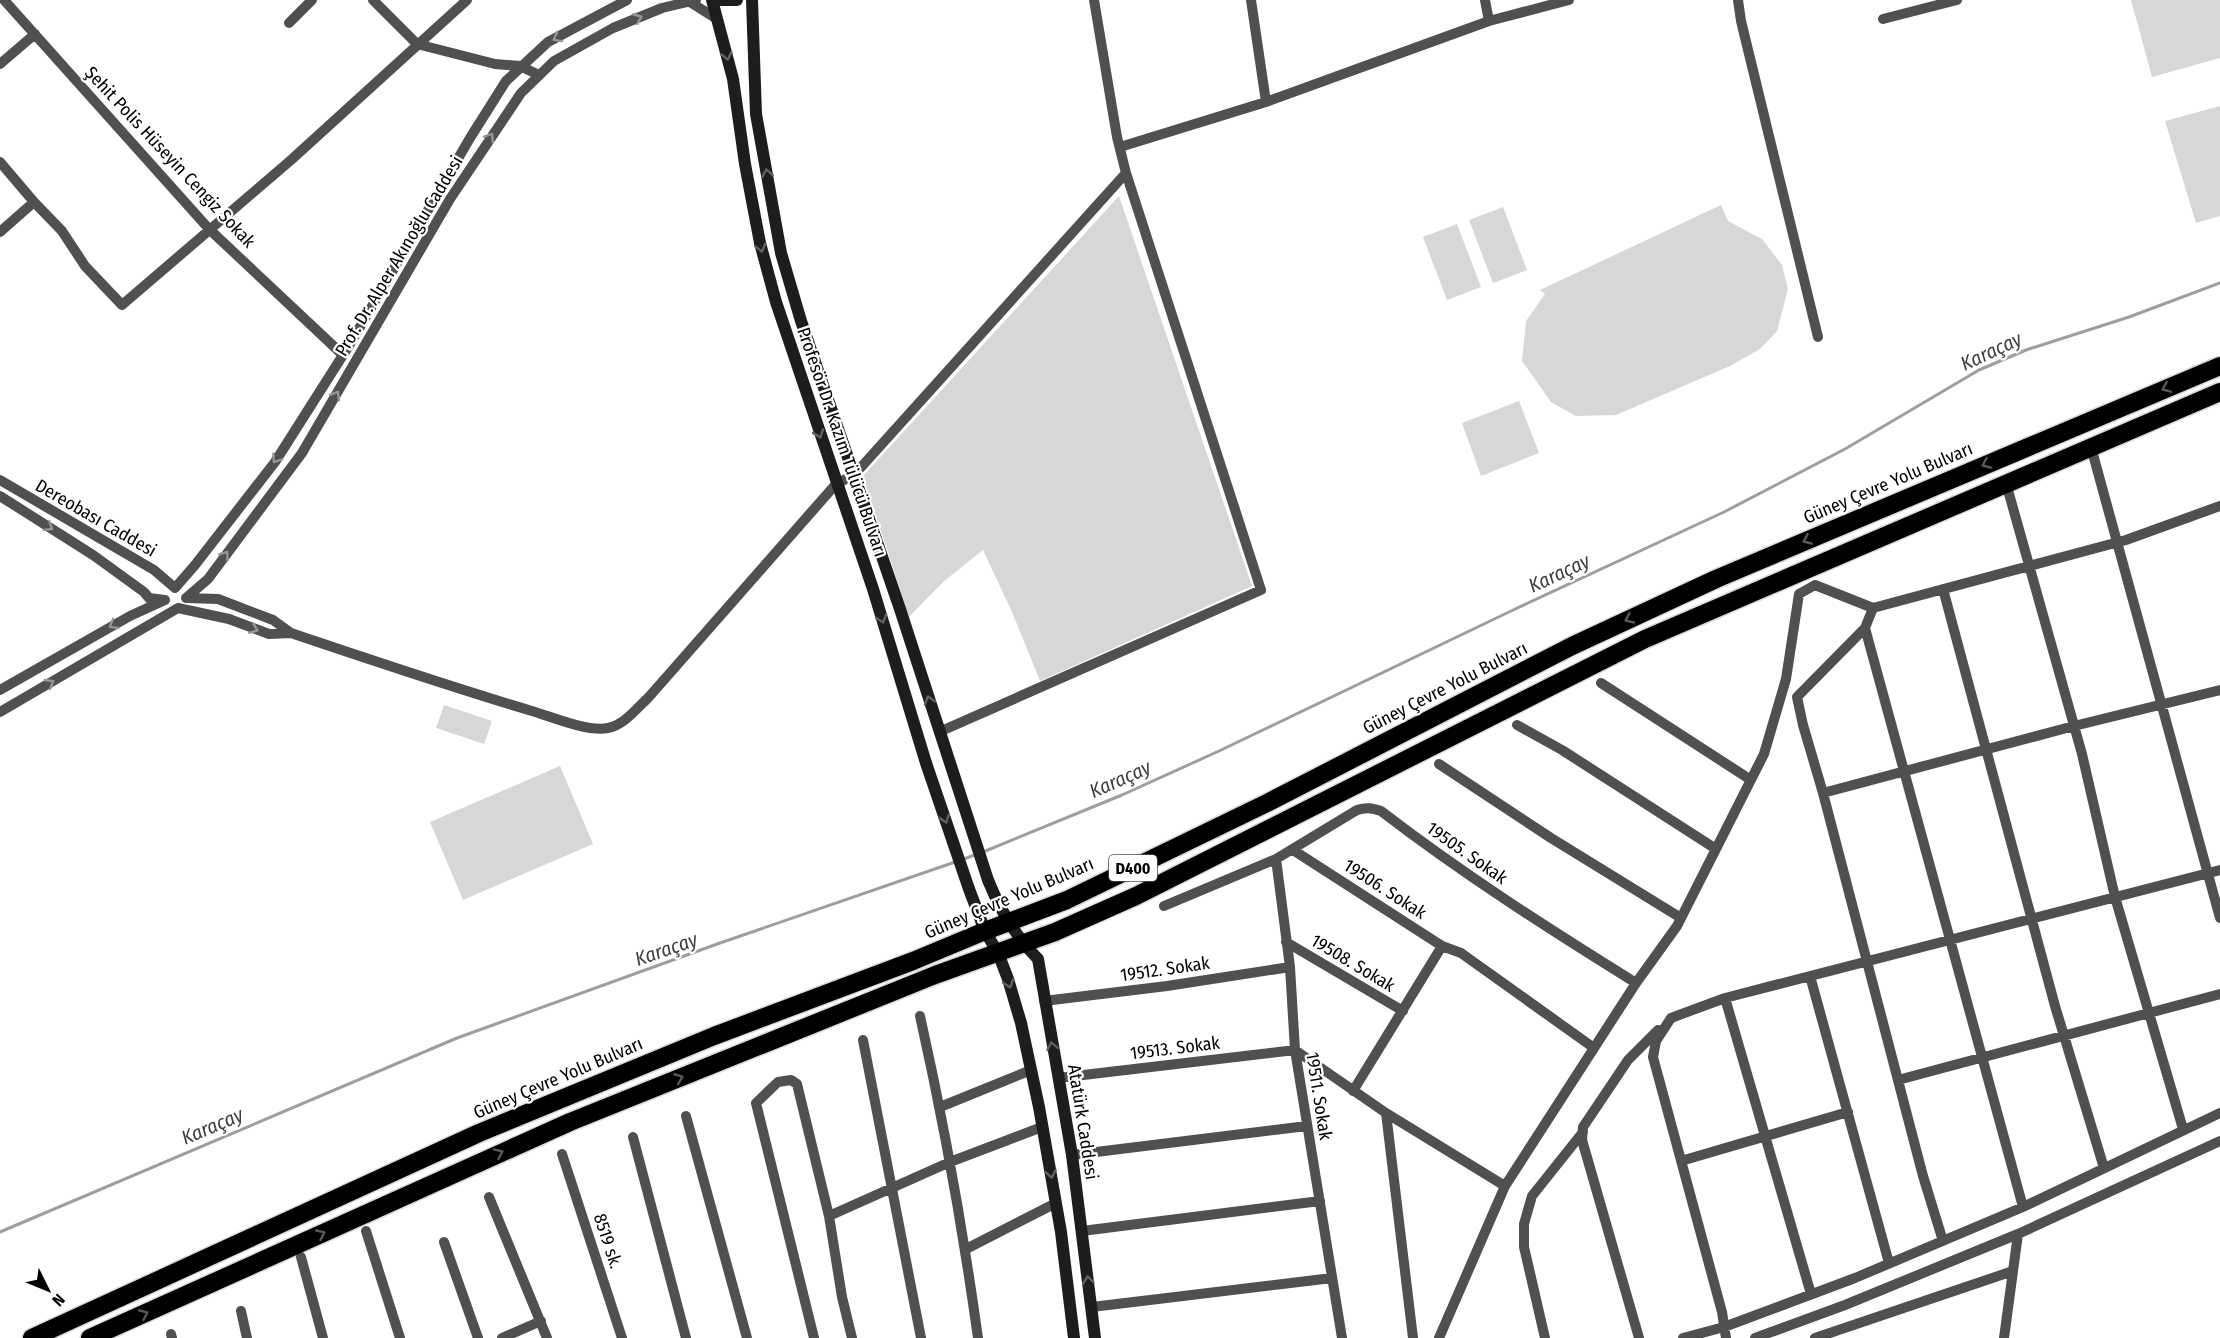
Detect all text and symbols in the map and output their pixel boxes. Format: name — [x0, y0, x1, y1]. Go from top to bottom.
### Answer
one-way arrow — [632, 13, 643, 25]
one-way arrow — [553, 30, 563, 42]
one-way arrow — [720, 51, 733, 61]
street label: Şehit Polis Hüseyin Cengiz Sokak — [80, 62, 260, 253]
one-way arrow — [482, 133, 493, 144]
street label: Prof. Dr. Alper Akınoğlu Caddesi — [330, 152, 468, 360]
one-way arrow — [761, 168, 774, 178]
one-way arrow — [754, 243, 767, 253]
street label: Profesör Dr. Kazım Tülücü Bulvarı — [792, 324, 892, 560]
water label: Karaçay — [1957, 326, 2026, 376]
one-way arrow — [2161, 381, 2172, 393]
one-way arrow — [328, 391, 340, 401]
one-way arrow — [812, 428, 825, 439]
street label: Güney Çevre Yolu Bulvarı — [1800, 437, 1976, 529]
one-way arrow — [272, 453, 283, 464]
one-way arrow — [1982, 457, 1993, 469]
street label: Dereobası Caddesi — [32, 474, 160, 562]
one-way arrow — [43, 520, 54, 531]
one-way arrow — [1802, 533, 1813, 545]
water label: Karaçay — [1525, 548, 1594, 598]
one-way arrow — [218, 551, 229, 562]
one-way arrow — [1624, 612, 1635, 624]
one-way arrow — [875, 613, 887, 624]
one-way arrow — [109, 618, 119, 630]
one-way arrow — [249, 621, 259, 634]
street label: Güney Çevre Yolu Bulvarı — [1359, 637, 1531, 739]
one-way arrow — [44, 678, 54, 690]
one-way arrow — [924, 695, 936, 706]
water label: Karaçay — [1086, 754, 1155, 803]
one-way arrow — [937, 813, 950, 824]
street label: 19505. Sokak — [1422, 817, 1512, 889]
street label: Güney Çevre Yolu Bulvarı — [921, 852, 1097, 944]
street label: 19506. Sokak — [1340, 854, 1431, 924]
road number: D400 — [1109, 855, 1157, 881]
water label: Karaçay — [631, 927, 702, 971]
street label: 19508. Sokak — [1307, 929, 1400, 997]
street label: 19512. Sokak — [1119, 952, 1212, 986]
one-way arrow — [1002, 978, 1015, 989]
street label: Güney Çevre Yolu Bulvarı — [470, 1032, 646, 1124]
street label: 19513. Sokak — [1129, 1032, 1222, 1064]
one-way arrow — [1046, 1041, 1059, 1051]
street label: 19511. Sokak — [1301, 1050, 1337, 1142]
street label: Atatürk Caddesi — [1063, 1063, 1103, 1181]
one-way arrow — [673, 1073, 684, 1085]
water label: Karaçay — [177, 1102, 248, 1150]
one-way arrow — [493, 1149, 504, 1161]
one-way arrow — [1044, 1169, 1056, 1179]
street label: 8519 sk. — [589, 1211, 627, 1271]
one-way arrow — [315, 1229, 326, 1241]
north arrow — [18, 1260, 78, 1320]
one-way arrow — [1082, 1275, 1095, 1285]
text: N — [48, 1290, 69, 1310]
one-way arrow — [137, 1309, 148, 1321]

